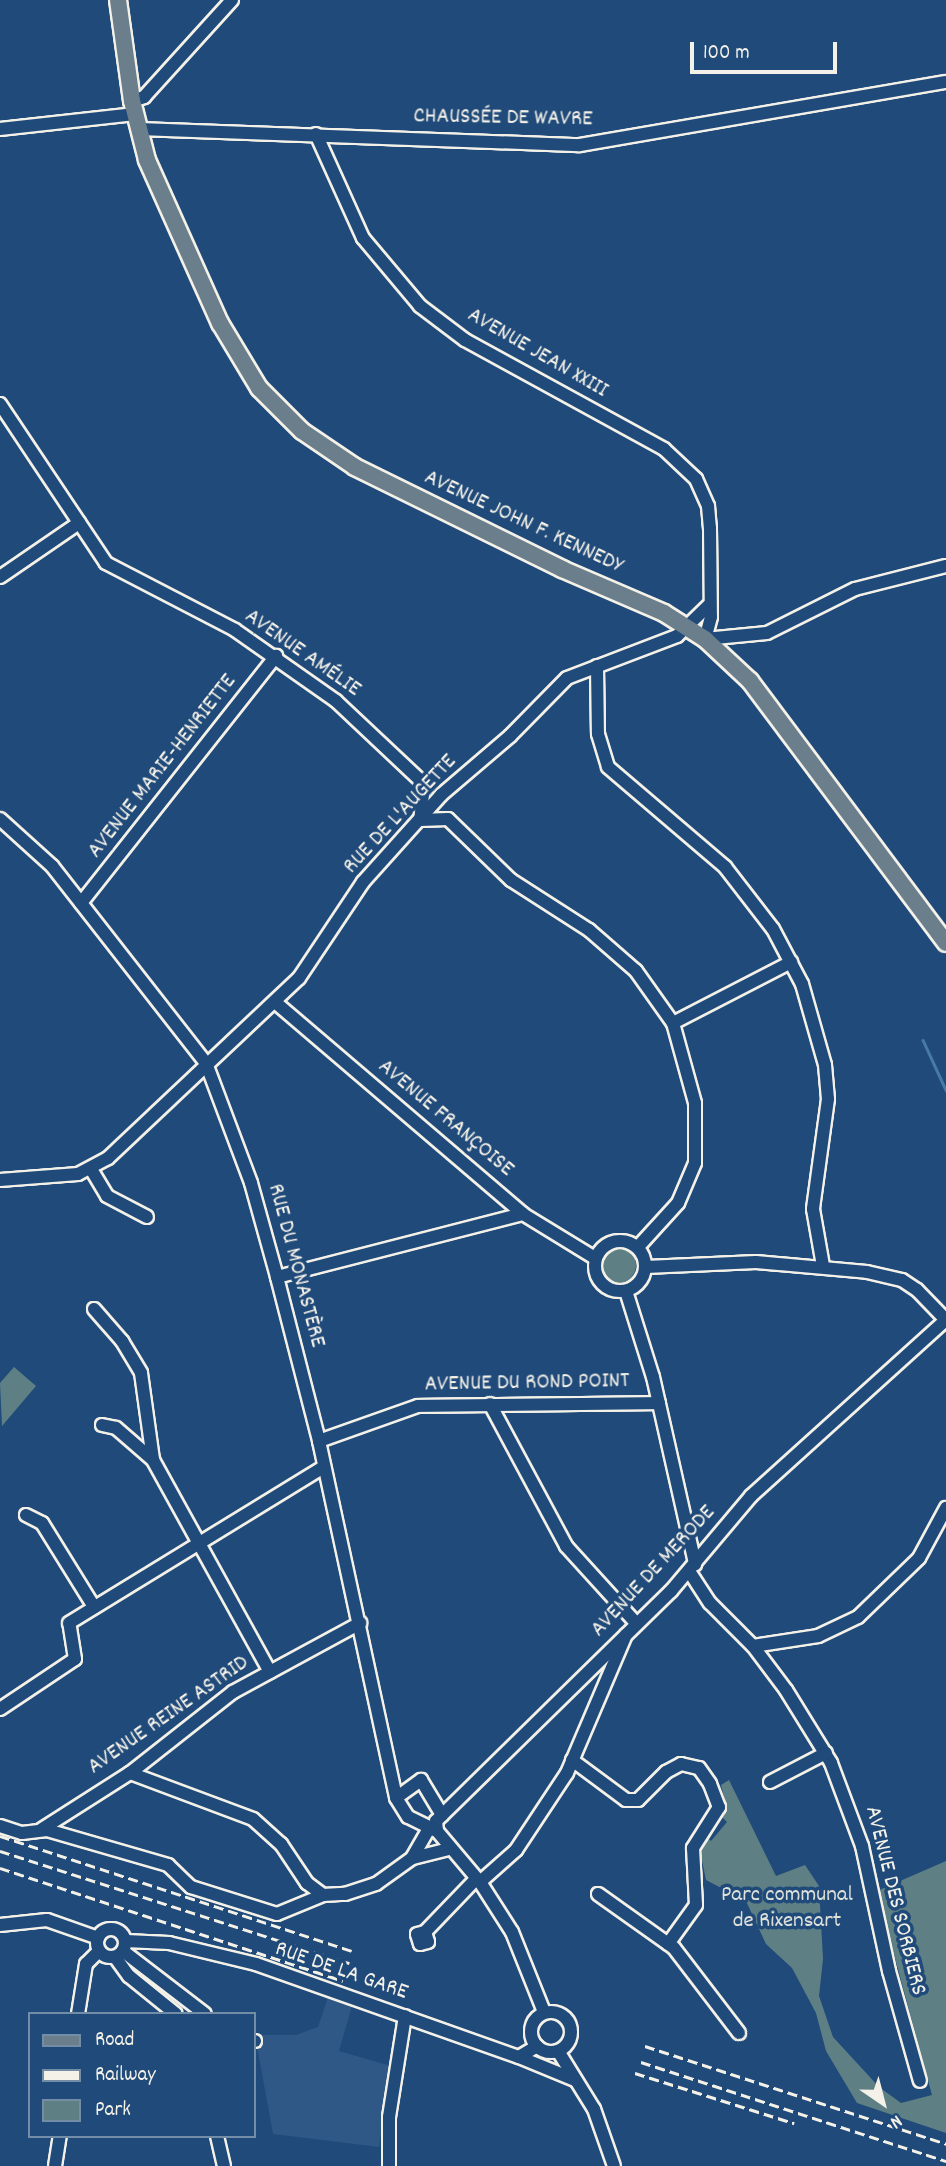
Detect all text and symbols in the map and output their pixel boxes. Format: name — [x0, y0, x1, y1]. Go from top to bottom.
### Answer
scale bar — [694, 28, 841, 72]
text: 100 m — [703, 39, 750, 69]
street label: CHAUSSÉE DE WAVRE — [413, 104, 593, 134]
street label: AVENUE JEAN XXIII — [462, 303, 612, 405]
street label: AVENUE JOHN F. KENNEDY — [419, 465, 627, 581]
street label: AVENUE AMÉLIE — [239, 604, 365, 704]
street label: AVENUE MARIE-HENRIETTE — [83, 669, 243, 865]
street label: RUE DE L'AUGETTE — [338, 749, 464, 881]
street label: AVENUE FRANÇOISE — [371, 1054, 519, 1184]
street label: RUE DU MONASTÈRE — [260, 1181, 330, 1351]
street label: AVENUE DU ROND POINT — [424, 1368, 630, 1400]
street label: AVENUE DE MERODE — [586, 1500, 722, 1644]
street label: AVENUE REINE ASTRID — [83, 1650, 255, 1782]
street label: AVENUE DES SORBIERS — [857, 1803, 931, 1999]
park label: Parc communal de Rixensart — [721, 1882, 853, 1936]
street label: RUE DE LA GARE — [271, 1936, 411, 2008]
legend — [28, 2012, 256, 2138]
text: Road — [95, 2026, 134, 2056]
text: Railway — [95, 2061, 156, 2091]
north arrow — [848, 2068, 918, 2138]
text: Park — [95, 2096, 131, 2126]
text: N — [884, 2107, 907, 2134]

